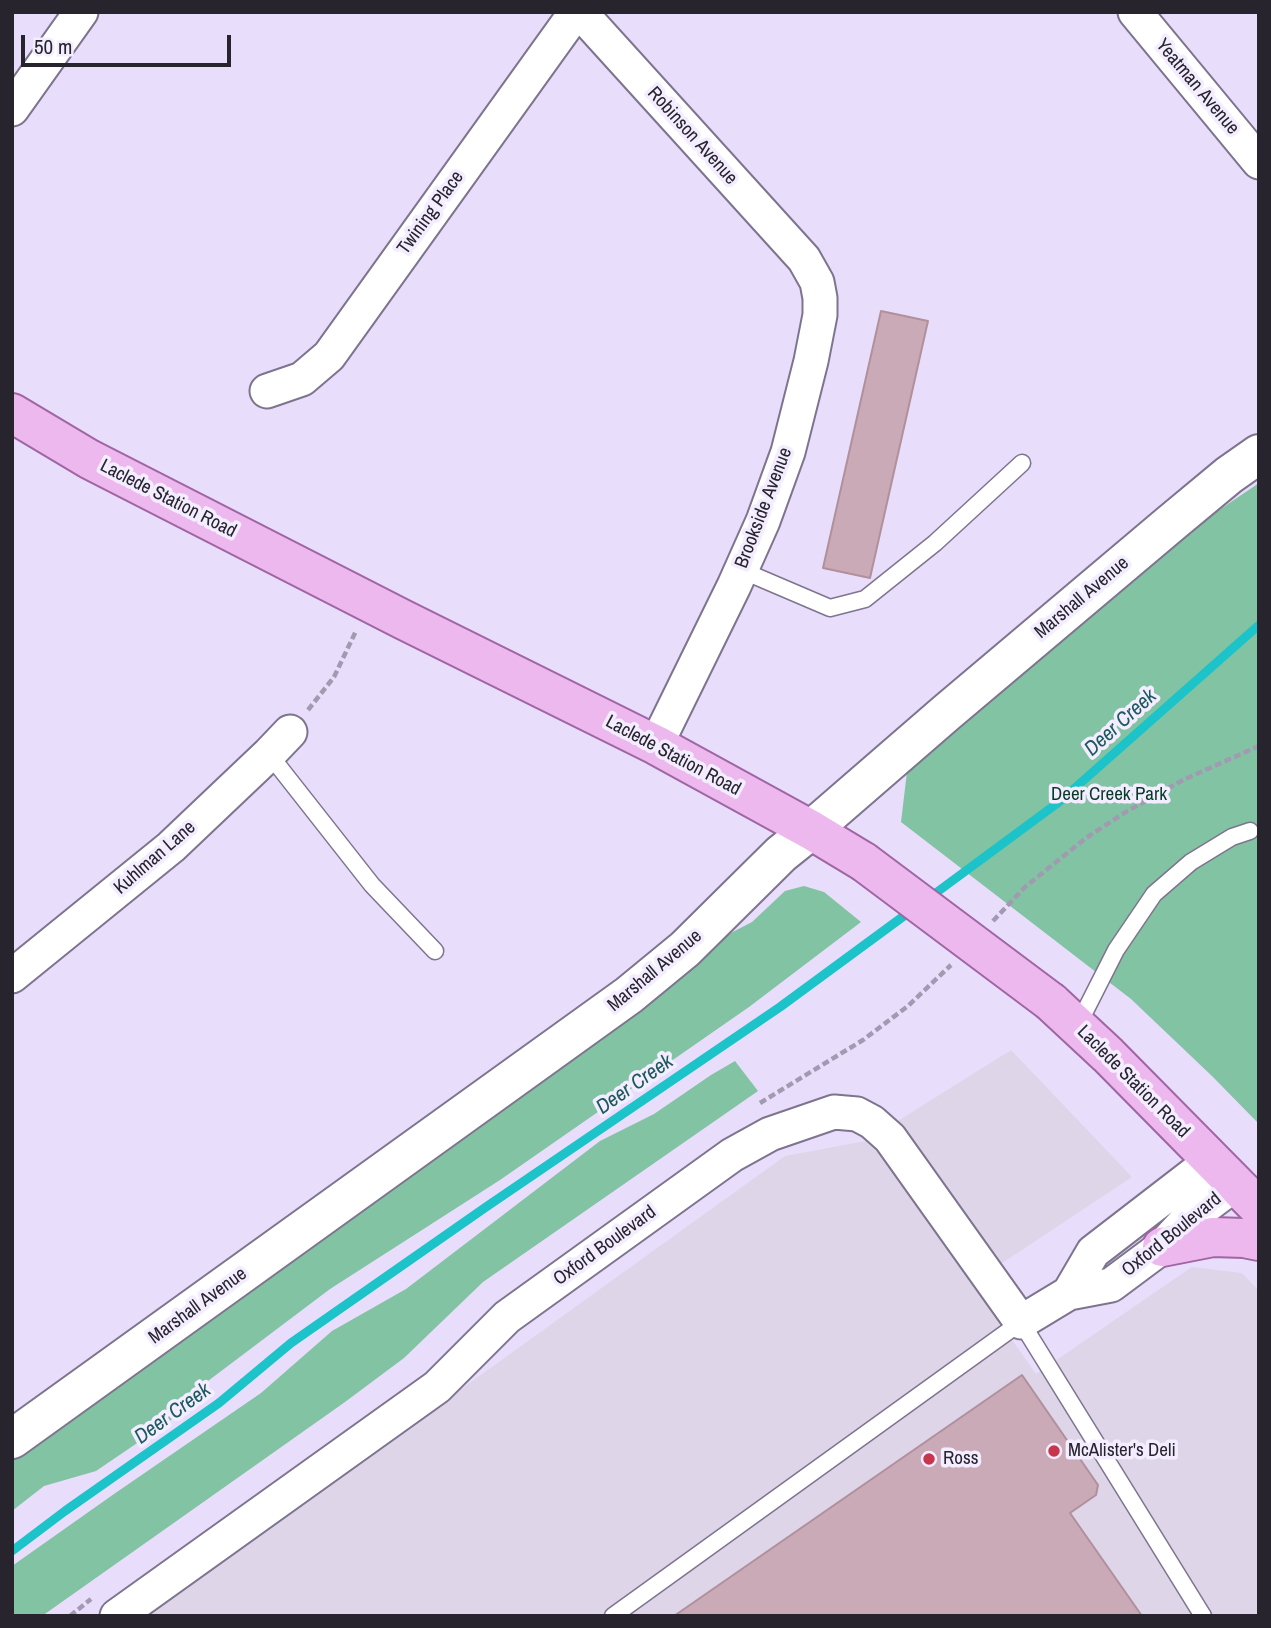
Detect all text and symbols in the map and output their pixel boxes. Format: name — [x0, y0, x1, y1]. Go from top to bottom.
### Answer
scale bar — [24, 21, 234, 65]
text: 50 m — [34, 32, 72, 61]
street label: Yeatman Avenue — [1150, 34, 1244, 140]
street label: Robinson Avenue — [642, 82, 742, 190]
street label: Twining Place — [393, 167, 469, 259]
street label: Brookside Avenue — [731, 445, 797, 571]
street label: Laclede Station Road — [96, 455, 240, 543]
street label: Marshall Avenue — [1030, 552, 1134, 644]
water label: Deer Creek — [1080, 684, 1162, 762]
street label: Laclede Station Road — [601, 711, 745, 801]
park label: Deer Creek Park — [1051, 784, 1167, 806]
street label: Kuhlman Lane — [110, 816, 200, 900]
street label: Marshall Avenue — [603, 925, 707, 1017]
street label: Laclede Station Road — [1072, 1021, 1194, 1143]
water label: Deer Creek — [592, 1049, 678, 1121]
street label: Oxford Boulevard — [1118, 1188, 1226, 1282]
street label: Oxford Boulevard — [549, 1201, 661, 1291]
street label: Marshall Avenue — [144, 1263, 252, 1349]
water label: Deer Creek — [130, 1378, 216, 1450]
place label: McAlister's Deli — [1068, 1440, 1176, 1462]
marker: McAlister's Deli — [1046, 1443, 1062, 1459]
place label: Ross — [943, 1448, 978, 1470]
marker: Ross — [921, 1451, 937, 1467]

